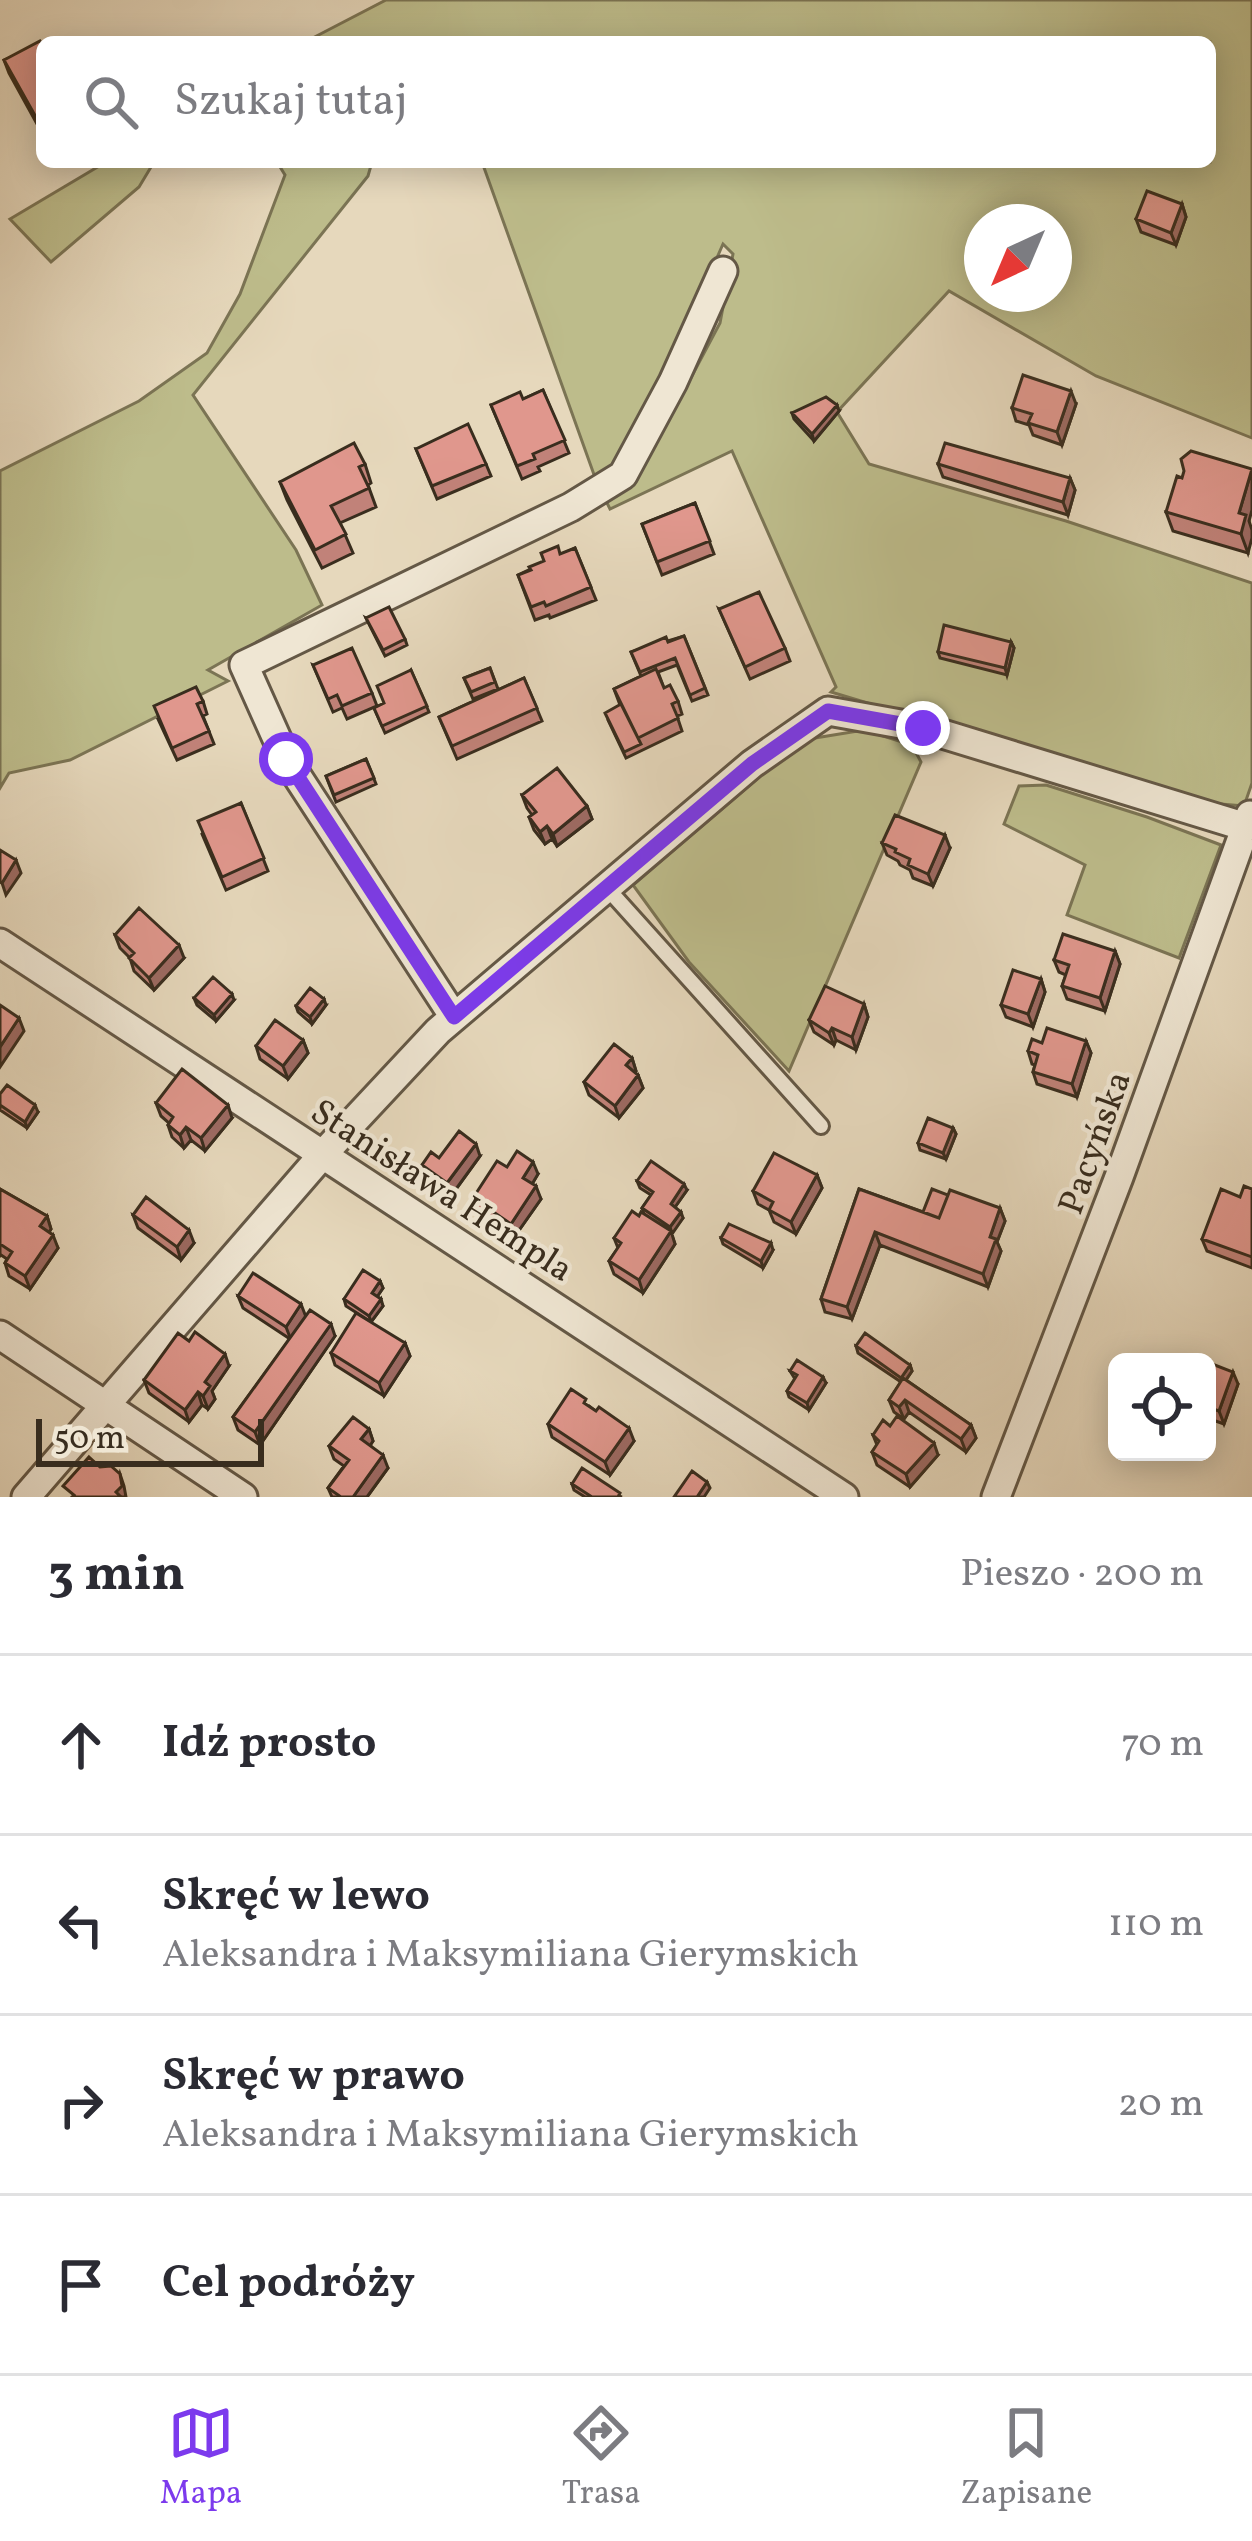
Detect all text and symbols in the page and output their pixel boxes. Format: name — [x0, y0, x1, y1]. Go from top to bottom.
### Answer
search box — [36, 36, 1216, 168]
icon: search — [78, 69, 144, 135]
text: Szukaj tutaj — [174, 71, 408, 134]
north arrow — [964, 204, 1072, 312]
route end — [896, 701, 950, 755]
route start — [259, 732, 313, 786]
street label: Pacyńska — [1048, 1065, 1146, 1222]
street label: Stanisława Hempla — [300, 1089, 582, 1296]
map controls — [1108, 1353, 1216, 1461]
button: locate — [1108, 1353, 1216, 1461]
scale bar — [36, 1413, 264, 1466]
text: 50 m — [54, 1417, 125, 1463]
text: 3 min — [48, 1540, 185, 1611]
text: Pieszo · 200 m — [960, 1548, 1204, 1602]
icon: ahead — [48, 1712, 114, 1778]
text: Idź prosto — [162, 1713, 377, 1776]
text: 70 m — [1121, 1718, 1204, 1772]
text: Skręć w lewo — [162, 1866, 430, 1929]
icon: left — [48, 1892, 114, 1958]
text: 110 m — [1108, 1898, 1204, 1952]
text: Aleksandra i Maksymiliana Gierymskich — [162, 1929, 859, 1983]
text: Skręć w prawo — [162, 2046, 465, 2109]
icon: right — [48, 2072, 114, 2138]
text: 20 m — [1118, 2078, 1204, 2132]
text: Aleksandra i Maksymiliana Gierymskich — [162, 2109, 859, 2163]
icon: arrive — [48, 2252, 114, 2318]
text: Cel podróży — [162, 2253, 415, 2316]
tab: Mapa — [160, 2400, 242, 2518]
tab: Trasa — [562, 2400, 641, 2518]
tab: Zapisane — [960, 2400, 1092, 2518]

